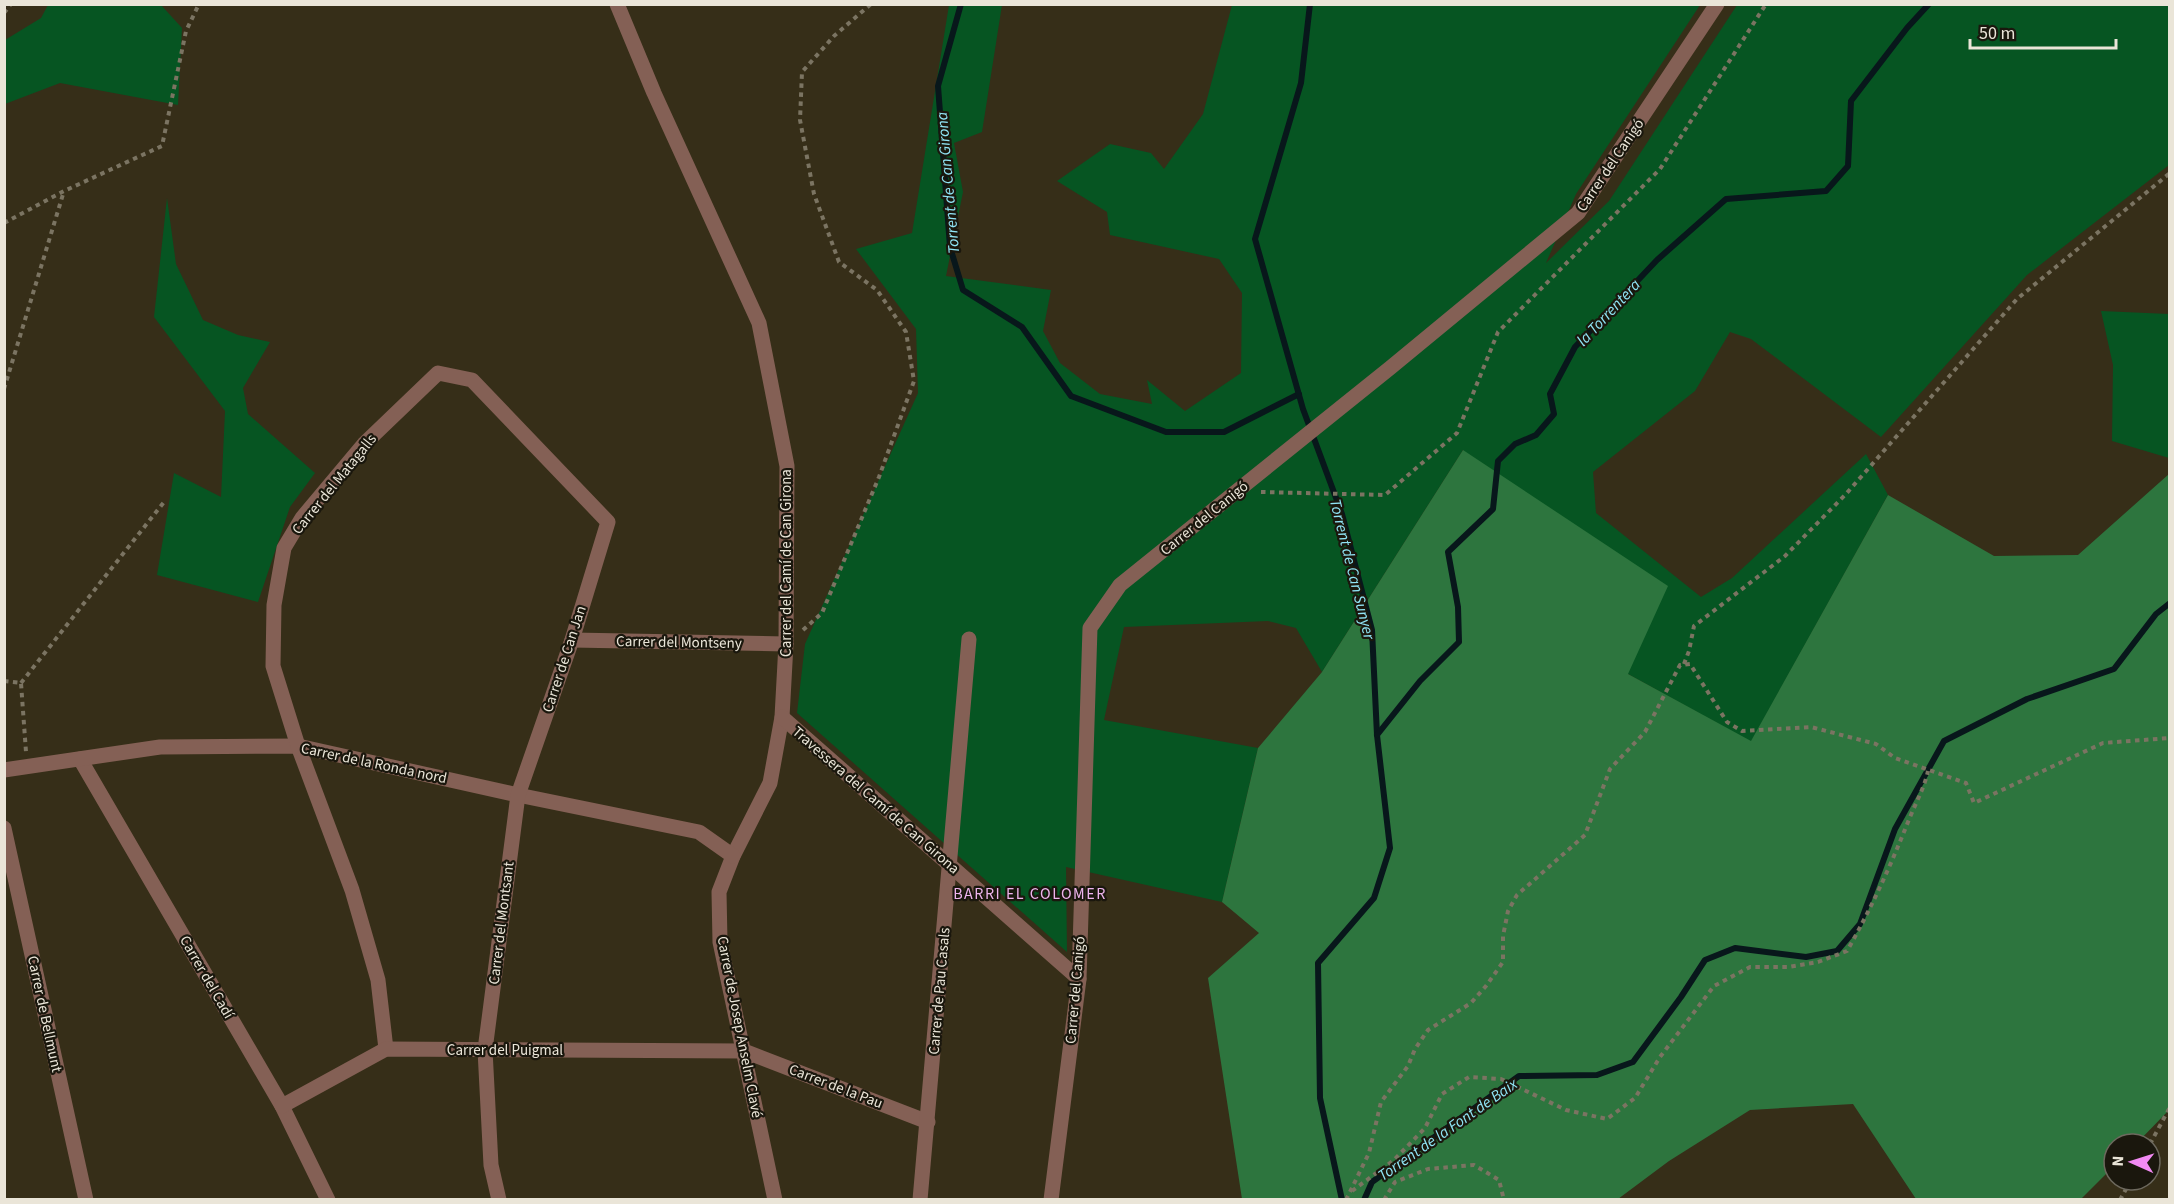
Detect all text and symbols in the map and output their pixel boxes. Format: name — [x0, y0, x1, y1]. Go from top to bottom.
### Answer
scale bar — [1970, 12, 2116, 50]
text: 50 m — [1979, 21, 2015, 46]
water label: Torrent de Can Girona — [931, 111, 965, 255]
street label: Carrer del Canigó — [1571, 115, 1649, 216]
water label: la Torrentera — [1572, 274, 1646, 351]
street label: Carrer del Matagalls — [287, 430, 382, 539]
street label: Carrer del Camí de Can Girona — [776, 469, 797, 657]
street label: Carrer del Canigó — [1156, 476, 1253, 561]
water label: Torrent de Can Sunyer — [1324, 497, 1380, 643]
street label: Carrer de Can Jan — [537, 603, 592, 715]
street label: Carrer del Montseny — [616, 631, 742, 654]
street label: Travessera del Camí de Can Girona — [787, 722, 964, 879]
street label: Carrer de la Ronda nord — [299, 738, 449, 789]
street label: Carrer del Montsant — [484, 860, 519, 986]
district label: BARRI EL COLOMER — [953, 883, 1107, 905]
street label: Carrer de Pau Casals — [923, 927, 956, 1055]
street label: Carrer del Cadí — [174, 932, 240, 1024]
street label: Carrer de Josep Anselm Clavé — [712, 934, 767, 1120]
street label: Carrer del Canigó — [1060, 935, 1091, 1045]
street label: Carrer de Bellmunt — [22, 954, 67, 1074]
street label: Carrer del Puigmal — [447, 1040, 563, 1061]
street label: Carrer de la Pau — [786, 1059, 886, 1114]
water label: Torrent de la Font de Baix — [1373, 1073, 1523, 1186]
north arrow — [2102, 1132, 2162, 1192]
text: N — [2107, 1155, 2129, 1167]

